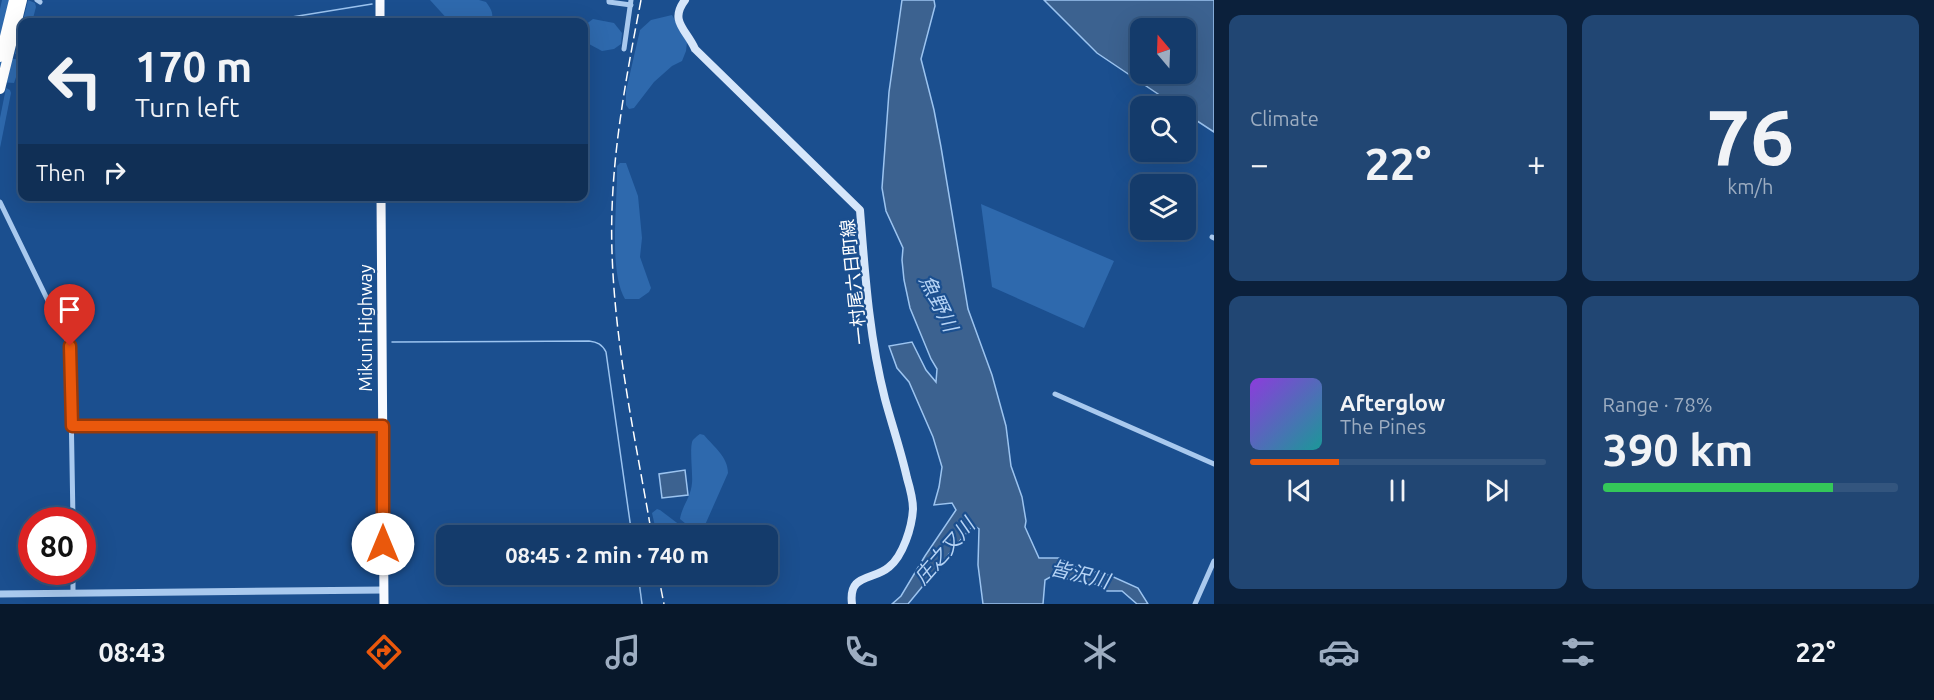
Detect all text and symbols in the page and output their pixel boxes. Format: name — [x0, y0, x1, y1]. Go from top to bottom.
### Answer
north arrow — [1130, 18, 1196, 84]
map controls — [1130, 18, 1196, 240]
icon: left — [36, 42, 114, 120]
text: 170 m — [135, 43, 252, 90]
text: Turn left — [135, 92, 239, 122]
text: 76 — [1706, 92, 1794, 180]
button: search — [1130, 96, 1196, 162]
text: Climate — [1250, 107, 1319, 130]
text: 22° — [1364, 138, 1431, 189]
text: − — [1250, 145, 1269, 182]
text: + — [1527, 145, 1546, 182]
icon: right — [98, 156, 131, 189]
text: Then — [36, 160, 86, 185]
button: layers — [1130, 174, 1196, 240]
text: km/h — [1727, 175, 1773, 198]
street label: 一村尾六日町線 — [836, 218, 870, 346]
street label: Mikuni Highway — [355, 264, 375, 392]
water label: 魚野川 — [916, 271, 963, 337]
pin — [44, 284, 95, 346]
icon: arrive — [53, 293, 86, 326]
text: Afterglow — [1340, 390, 1445, 415]
text: Range · 78% — [1603, 393, 1713, 416]
text: The Pines — [1340, 415, 1426, 438]
text: 390 km — [1603, 424, 1753, 475]
icon: previous — [1283, 474, 1316, 507]
icon: pause — [1381, 474, 1414, 507]
icon: next — [1480, 474, 1513, 507]
speed limit sign: 80 — [18, 507, 96, 585]
position arrow — [351, 512, 415, 576]
water label: 庄之又川 — [909, 512, 980, 589]
text: 08:45 · 2 min · 740 m — [505, 542, 709, 567]
water label: 皆沢川 — [1048, 556, 1114, 593]
icon: directions — [363, 631, 405, 673]
icon: music — [602, 631, 644, 673]
icon: phone — [840, 631, 882, 673]
icon: climate — [1079, 631, 1121, 673]
icon: car — [1318, 631, 1360, 673]
icon: filters — [1557, 631, 1599, 673]
text: 08:43 — [98, 637, 166, 667]
text: 22° — [1796, 637, 1836, 667]

